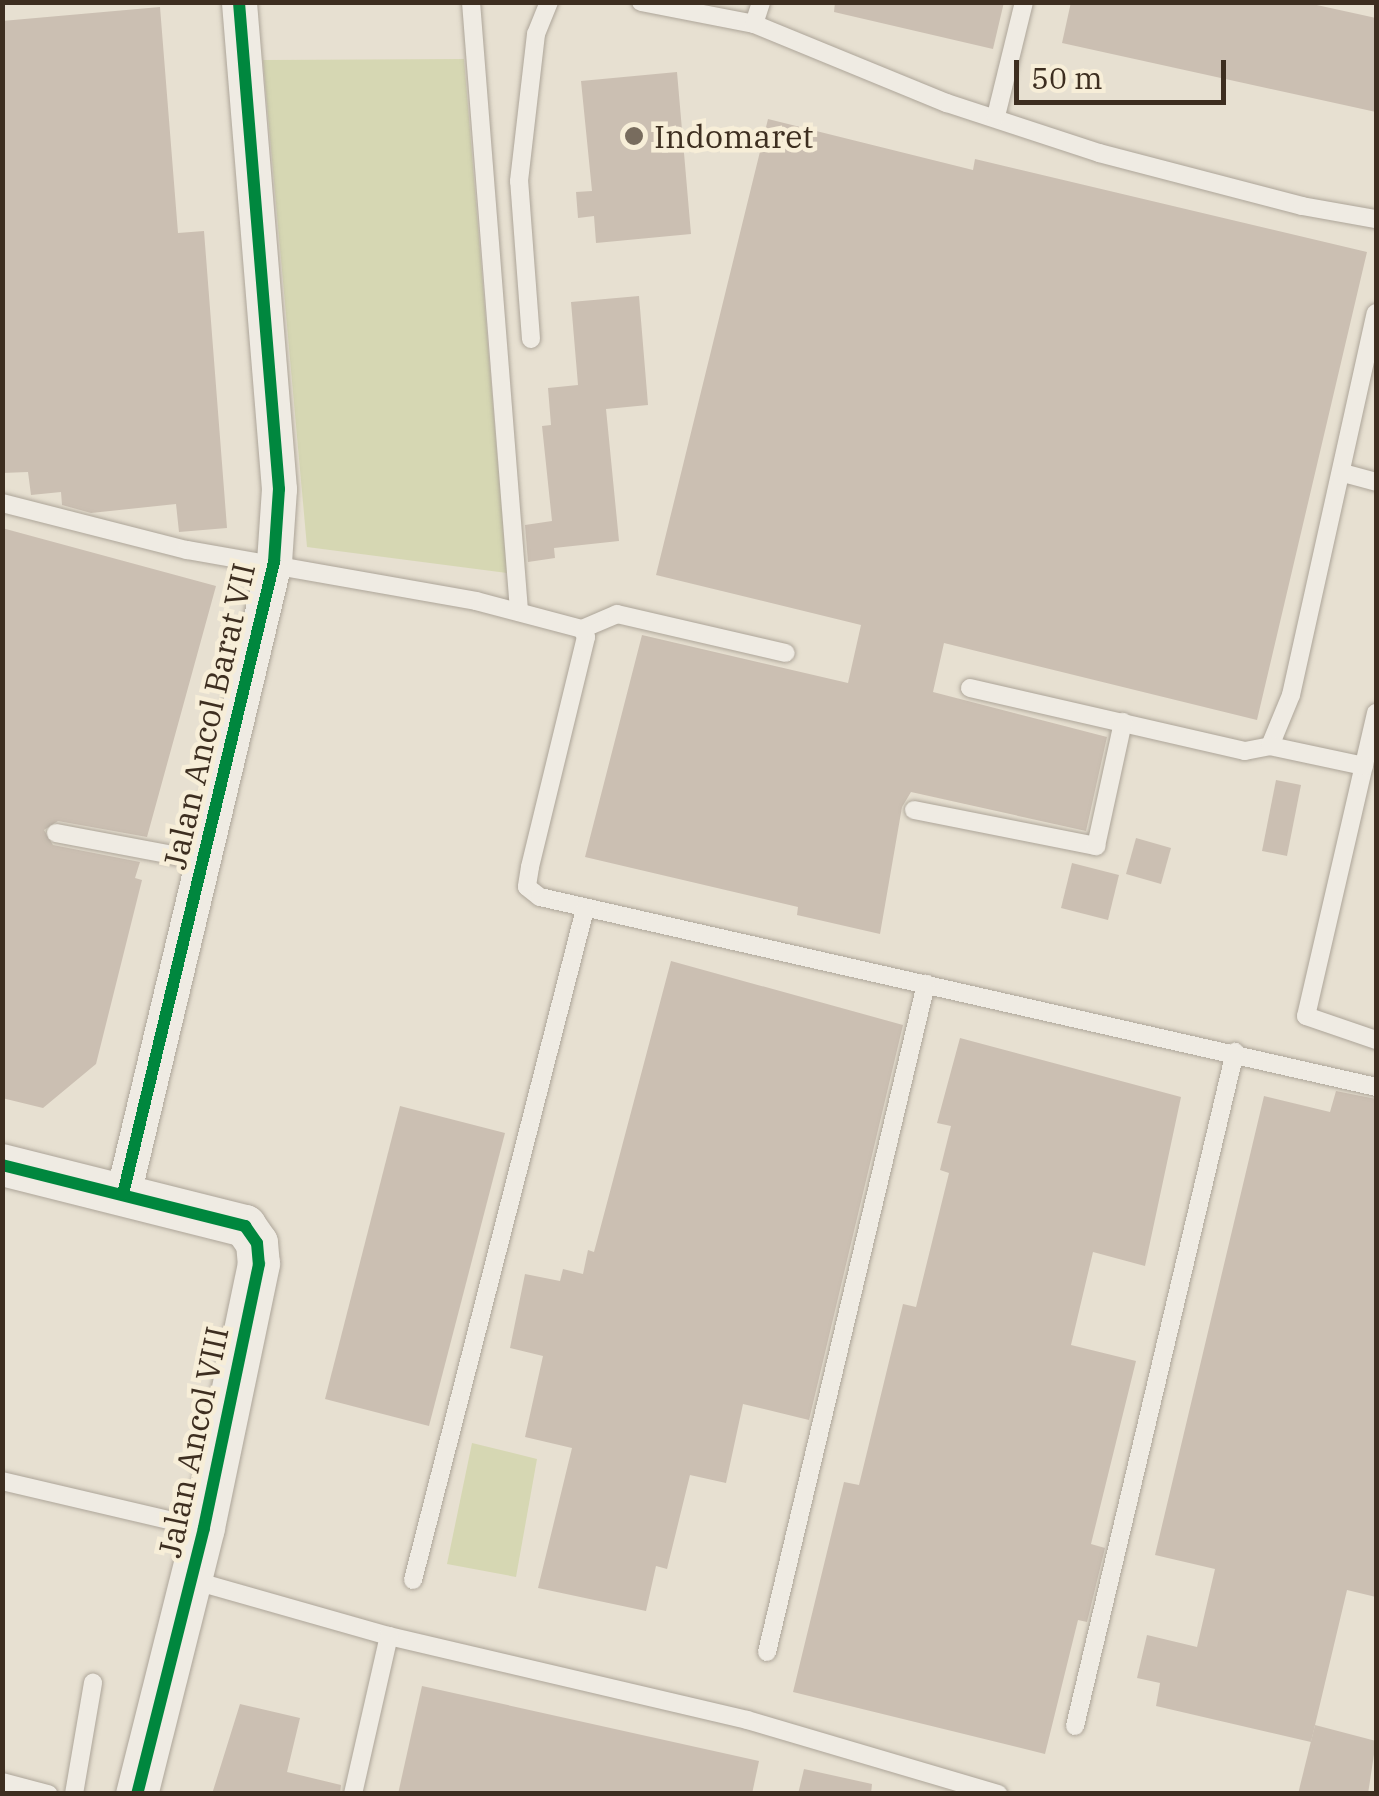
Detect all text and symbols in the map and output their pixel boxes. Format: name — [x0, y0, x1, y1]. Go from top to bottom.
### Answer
scale bar — [1019, 40, 1232, 102]
text: 50 m — [1031, 58, 1103, 97]
place label: Indomaret — [654, 117, 814, 155]
marker: Indomaret — [623, 125, 645, 147]
street label: Jalan Ancol Barat VII — [155, 559, 263, 873]
street label: Jalan Ancol VIII — [150, 1323, 236, 1561]

